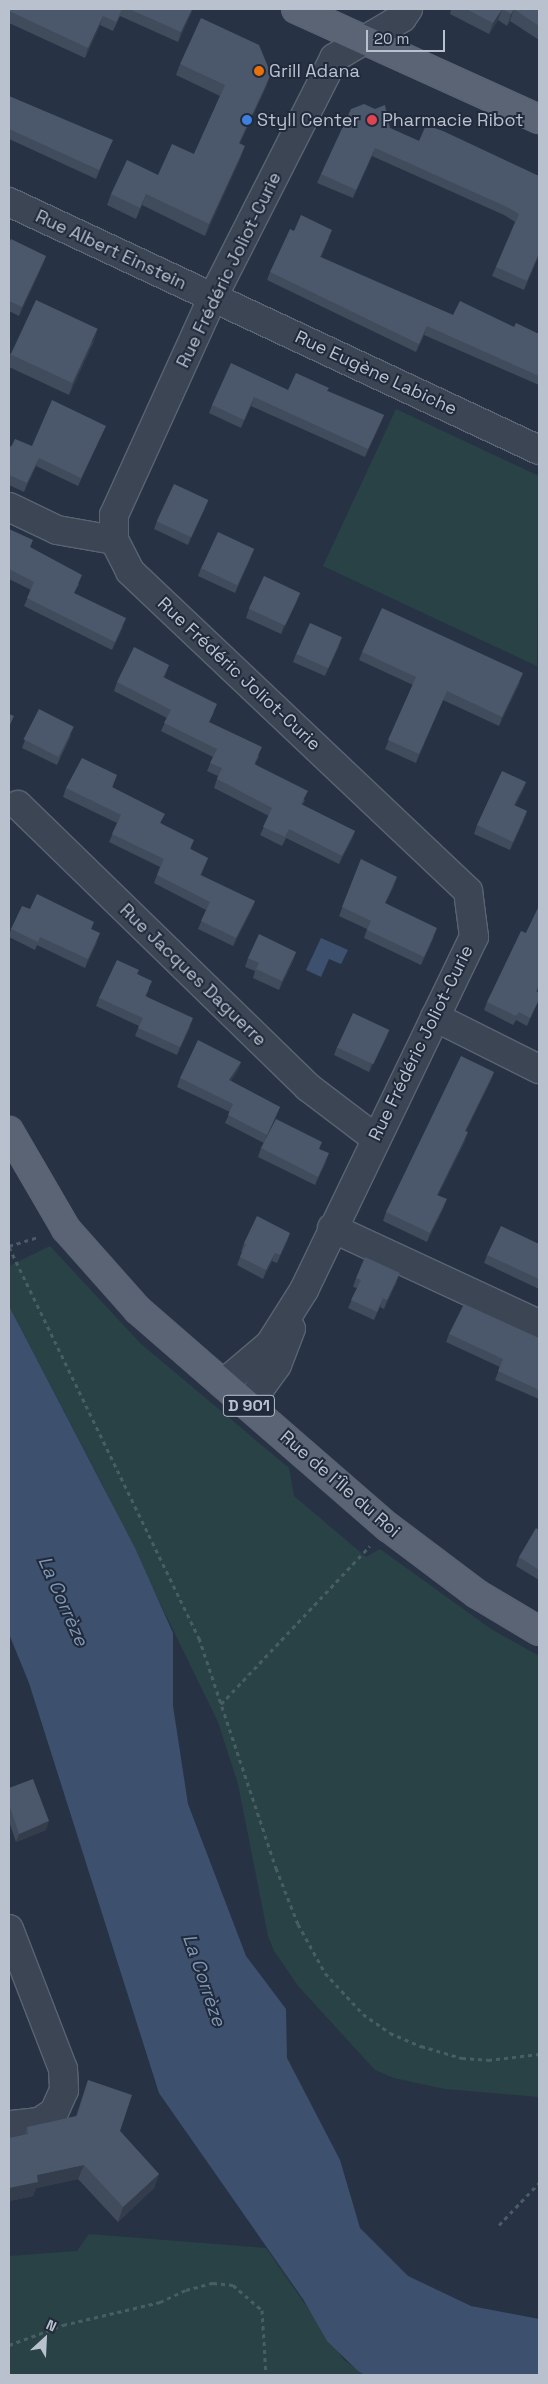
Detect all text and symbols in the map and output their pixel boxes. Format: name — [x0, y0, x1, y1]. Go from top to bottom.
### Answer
scale bar — [368, 20, 447, 52]
text: 20 m — [374, 29, 409, 48]
place label: Grill Adana — [269, 60, 360, 82]
marker: Grill Adana — [253, 65, 265, 77]
place label: Styll Center — [257, 109, 359, 131]
place label: Pharmacie Ribot — [382, 109, 523, 131]
marker: Styll Center — [241, 114, 253, 126]
marker: Pharmacie Ribot — [366, 114, 378, 126]
street label: Rue Frédéric Joliot-Curie — [172, 169, 286, 371]
street label: Rue Albert Einstein — [32, 206, 190, 294]
street label: Rue Eugène Labiche — [292, 326, 460, 420]
street label: Rue Frédéric Joliot-Curie — [153, 593, 325, 755]
street label: Rue Jacques Daguerre — [115, 899, 271, 1051]
street label: Rue Frédéric Joliot-Curie — [364, 942, 478, 1144]
road number: D 901 — [223, 1392, 275, 1420]
street label: Rue de l'Île du Roi — [276, 1426, 404, 1542]
water label: La Corrèze — [33, 1553, 93, 1649]
water label: La Corrèze — [178, 1931, 230, 2029]
north arrow — [20, 2314, 70, 2364]
text: N — [43, 2315, 59, 2336]

